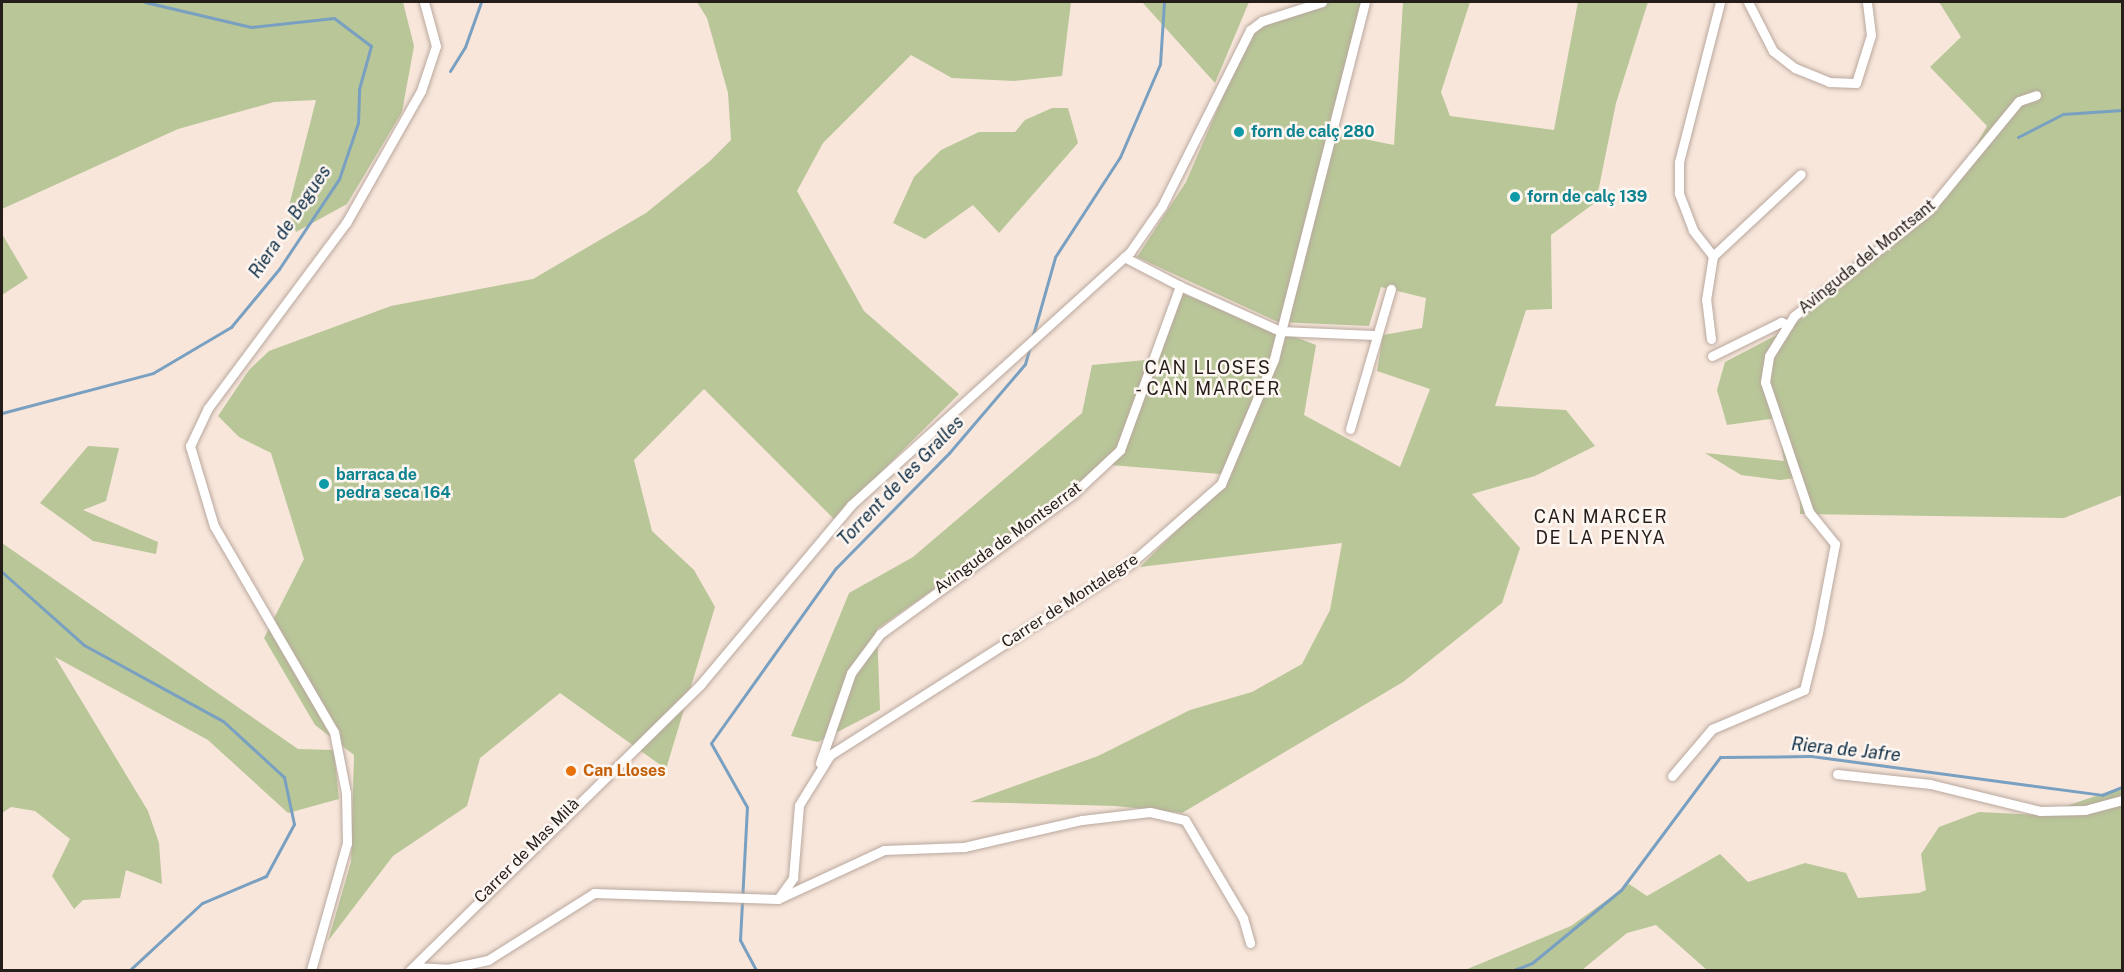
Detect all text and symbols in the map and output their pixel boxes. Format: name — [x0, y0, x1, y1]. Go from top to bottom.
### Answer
place label: forn de calç 280 — [1251, 122, 1375, 142]
marker: forn de calç 280 — [1232, 125, 1246, 139]
water label: Riera de Begues — [244, 162, 336, 282]
place label: forn de calç 139 — [1527, 187, 1648, 207]
marker: forn de calç 139 — [1508, 190, 1522, 204]
street label: Avinguda del Montsant — [1795, 196, 1939, 318]
district label: CAN LLOSES - CAN MARCER — [1134, 358, 1282, 400]
water label: Torrent de les Gralles — [833, 411, 969, 551]
place label: barraca de pedra seca 164 — [336, 465, 451, 503]
marker: barraca de pedra seca 164 — [317, 477, 331, 491]
street label: Avinguda de Montserrat — [930, 478, 1086, 598]
district label: CAN MARCER DE LA PENYA — [1534, 507, 1668, 550]
street label: Carrer de Montalegre — [998, 550, 1142, 652]
water label: Riera de Jafre — [1790, 733, 1902, 767]
place label: Can Lloses — [583, 761, 666, 781]
marker: Can Lloses — [564, 764, 578, 778]
street label: Carrer de Mas Milà — [471, 795, 583, 907]

